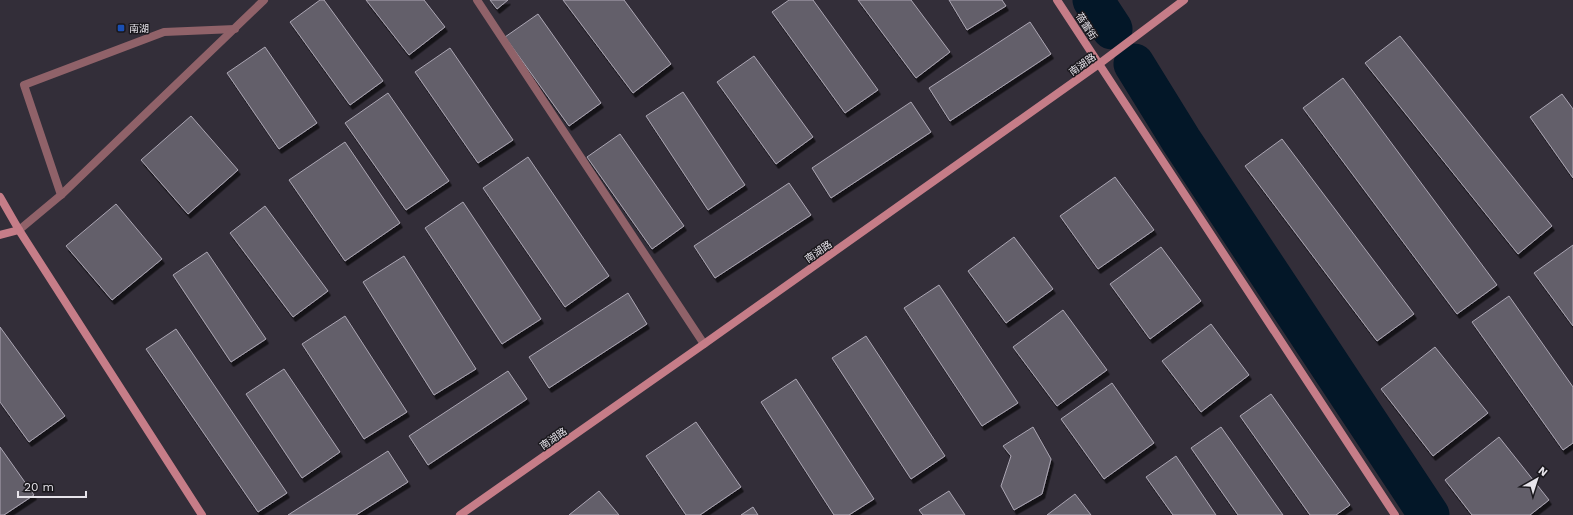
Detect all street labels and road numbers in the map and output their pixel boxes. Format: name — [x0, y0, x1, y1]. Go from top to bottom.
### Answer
street label: 蓓蕾街 — [1074, 11, 1099, 42]
street label: 南湖路 — [1067, 51, 1098, 78]
street label: 南湖路 — [803, 238, 834, 265]
street label: 南湖路 — [538, 425, 569, 452]

